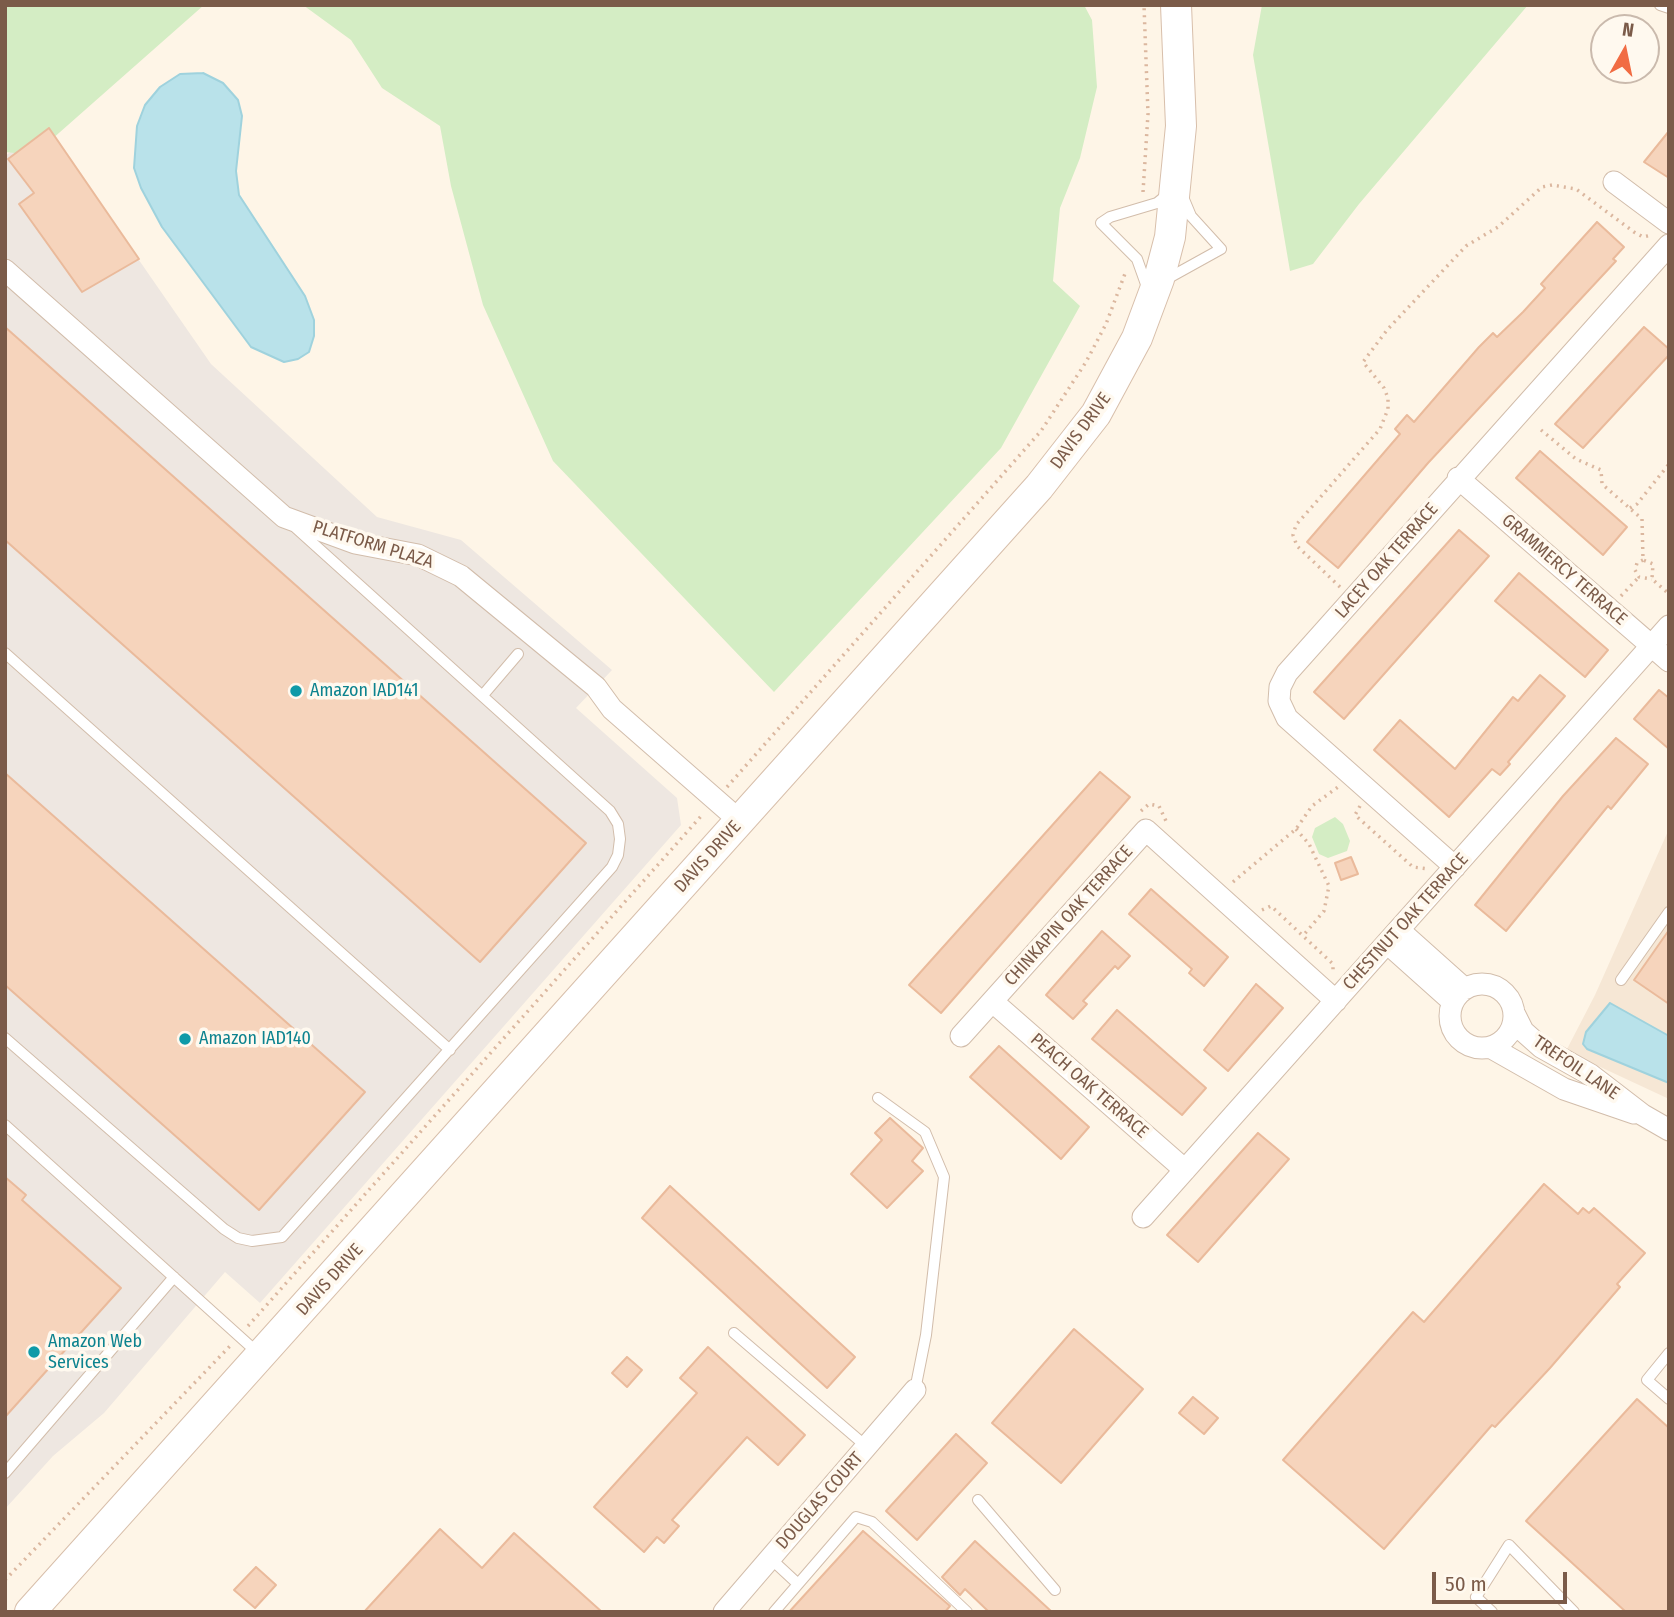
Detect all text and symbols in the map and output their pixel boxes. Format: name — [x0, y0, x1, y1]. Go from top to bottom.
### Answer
north arrow — [1590, 14, 1660, 84]
text: N — [1621, 17, 1635, 42]
street label: DAVIS DRIVE — [1046, 389, 1116, 473]
street label: LACEY OAK TERRACE — [1331, 499, 1443, 623]
street label: GRAMMERCY TERRACE — [1497, 510, 1631, 630]
street label: PLATFORM PLAZA — [310, 516, 436, 574]
place label: Amazon IAD141 — [310, 680, 419, 702]
marker: Amazon IAD141 — [288, 683, 304, 699]
street label: DAVIS DRIVE — [670, 817, 746, 897]
street label: CHINKAPIN OAK TERRACE — [1000, 841, 1138, 991]
street label: CHESTNUT OAK TERRACE — [1339, 849, 1473, 995]
place label: Amazon IAD140 — [199, 1028, 311, 1050]
street label: PEACH OAK TERRACE — [1026, 1029, 1152, 1143]
marker: Amazon IAD140 — [177, 1031, 193, 1047]
street label: TREFOIL LANE — [1529, 1031, 1623, 1105]
street label: DAVIS DRIVE — [292, 1240, 368, 1320]
place label: Amazon Web Services — [48, 1331, 142, 1374]
marker: Amazon Web Services — [26, 1344, 42, 1360]
street label: DOUGLAS COURT — [772, 1448, 868, 1554]
scale bar — [1436, 1558, 1571, 1602]
text: 50 m — [1445, 1571, 1487, 1597]

